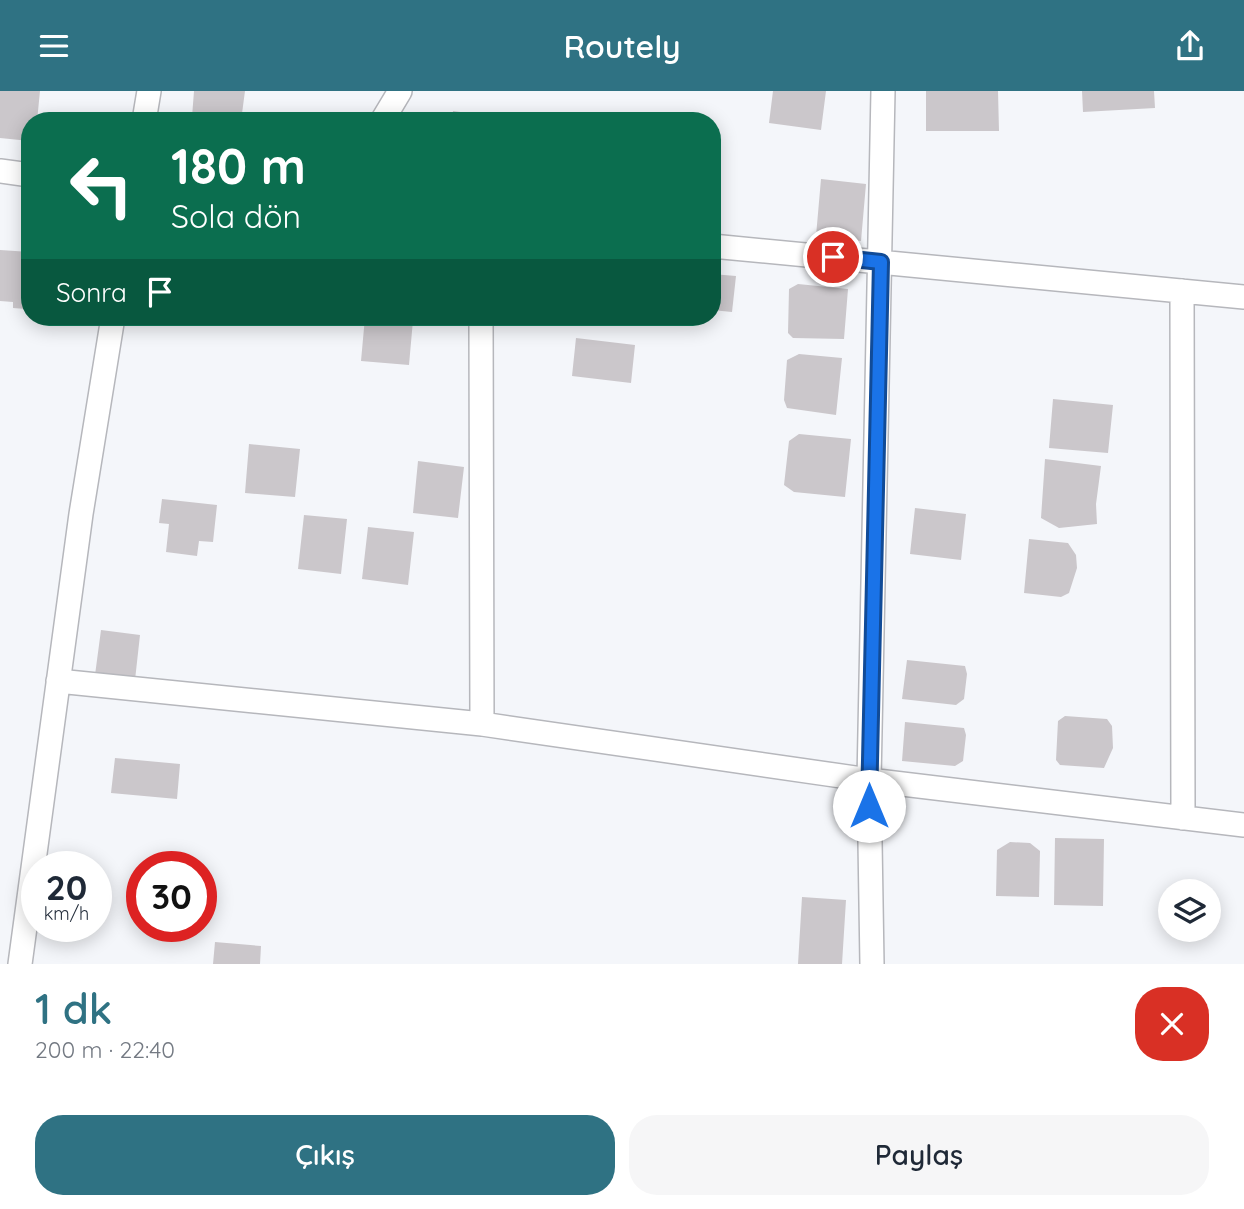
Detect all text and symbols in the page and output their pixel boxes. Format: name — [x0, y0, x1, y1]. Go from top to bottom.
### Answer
text: Routely — [563, 26, 681, 66]
icon: menu — [35, 27, 73, 65]
icon: share — [1171, 27, 1209, 65]
text: 180 m — [171, 135, 306, 196]
icon: left — [56, 140, 147, 231]
text: Sola dön — [171, 196, 301, 236]
pin — [803, 227, 863, 287]
icon: arrive — [814, 238, 852, 276]
icon: arrive — [141, 273, 179, 311]
text: Sonra — [56, 276, 127, 309]
position arrow — [832, 769, 906, 843]
speed limit sign: 30 — [126, 851, 217, 942]
text: 20 — [46, 865, 87, 909]
map controls — [1158, 879, 1221, 942]
button: layers — [1158, 879, 1221, 942]
text: km/h — [44, 902, 89, 925]
text: 1 dk — [35, 982, 112, 1035]
button: close — [1135, 987, 1209, 1061]
text: 200 m · 22:40 — [35, 1035, 175, 1064]
button: Çıkış — [35, 1115, 615, 1195]
button: Paylaş — [629, 1115, 1209, 1195]

